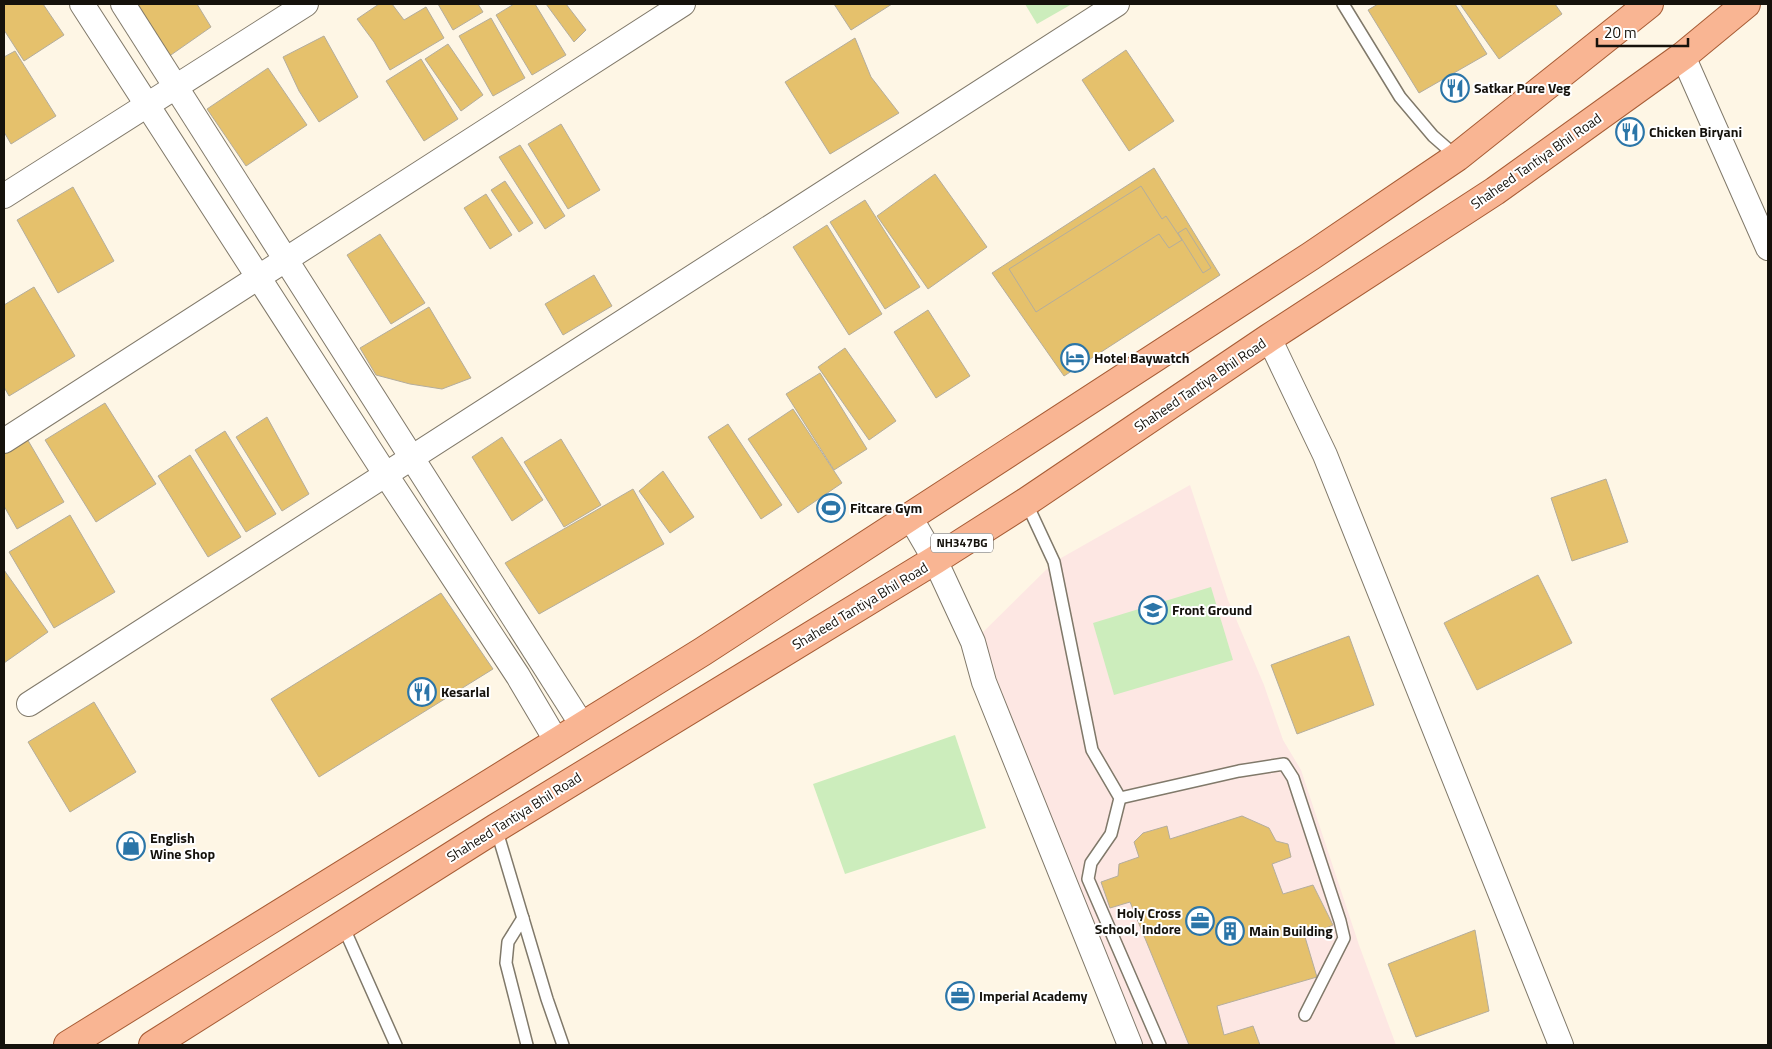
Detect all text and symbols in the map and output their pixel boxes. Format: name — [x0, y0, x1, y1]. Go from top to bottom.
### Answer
scale bar — [1597, 15, 1688, 47]
text: 20 m — [1604, 21, 1637, 44]
restaurant icon: Satkar Pure Veg — [1440, 73, 1470, 103]
place label: Satkar Pure Veg — [1474, 77, 1571, 98]
street label: Shaheed Tantiya Bhil Road — [1466, 107, 1605, 214]
restaurant icon: Chicken Biryani — [1615, 117, 1645, 147]
place label: Chicken Biryani — [1649, 121, 1742, 142]
street label: Shaheed Tantiya Bhil Road — [1129, 332, 1270, 437]
hotel icon: Hotel Baywatch — [1060, 343, 1090, 373]
place label: Hotel Baywatch — [1094, 347, 1190, 368]
sports icon: Fitcare Gym — [816, 493, 846, 523]
place label: Fitcare Gym — [850, 497, 922, 518]
road number: NH347BG — [931, 534, 993, 552]
street label: Shaheed Tantiya Bhil Road — [788, 557, 932, 655]
school or university icon: Front Ground — [1138, 595, 1168, 625]
place label: Front Ground — [1172, 599, 1252, 620]
restaurant icon: Kesarlal — [407, 677, 437, 707]
place label: Kesarlal — [441, 681, 490, 702]
street label: Shaheed Tantiya Bhil Road — [442, 766, 585, 867]
place label: English Wine Shop — [150, 827, 215, 864]
shop icon: English Wine Shop — [116, 831, 146, 861]
place label: Holy Cross School, Indore — [1095, 902, 1181, 939]
office icon: Holy Cross School, Indore — [1185, 906, 1215, 936]
building icon: Main Building — [1215, 916, 1245, 946]
place label: Main Building — [1249, 920, 1333, 941]
office icon: Imperial Academy — [945, 981, 975, 1011]
place label: Imperial Academy — [979, 985, 1088, 1006]

